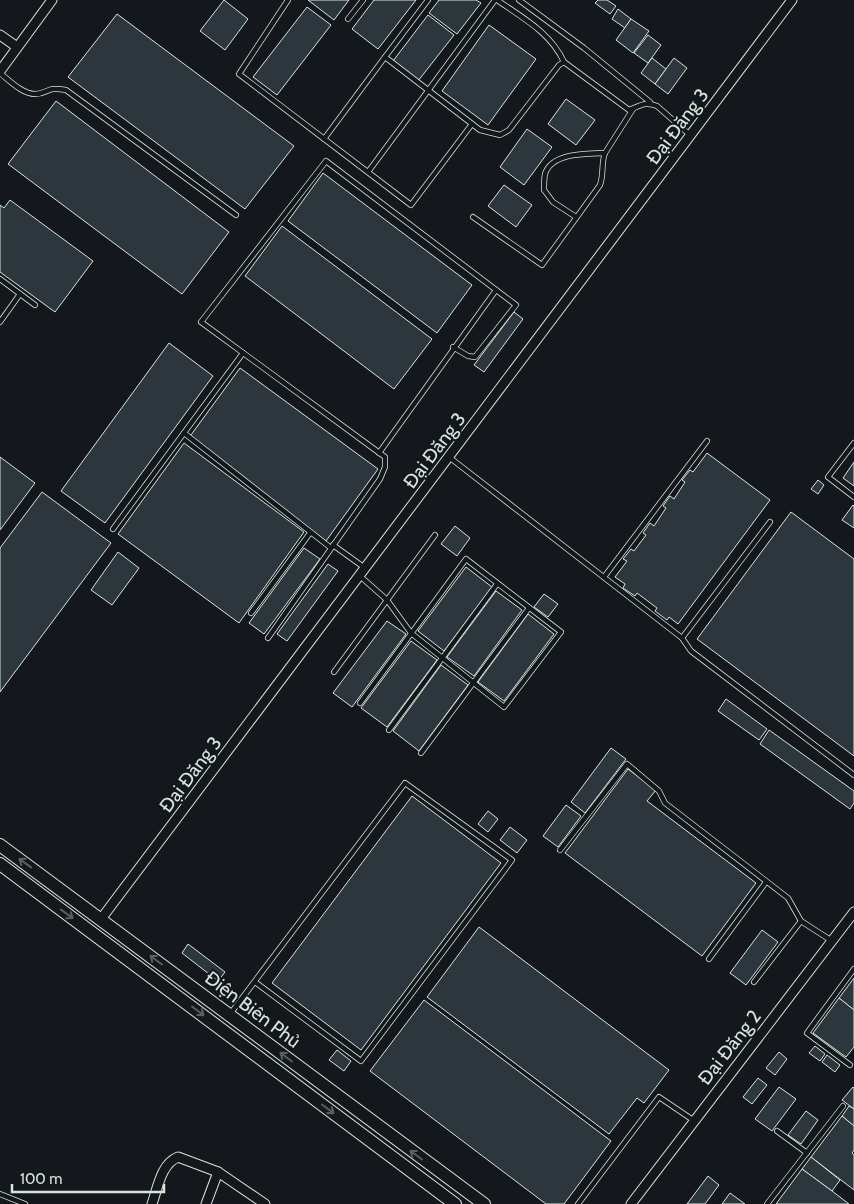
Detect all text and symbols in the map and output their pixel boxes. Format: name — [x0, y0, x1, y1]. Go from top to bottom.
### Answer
street label: Đại Đăng 3 — [641, 84, 713, 169]
street label: Đại Đăng 3 — [398, 408, 470, 493]
street label: Đại Đăng 3 — [154, 732, 226, 817]
one-way arrow — [19, 858, 32, 869]
one-way arrow — [60, 909, 74, 919]
one-way arrow — [149, 955, 163, 965]
street label: Điện Biên Phủ — [200, 966, 305, 1053]
street label: Đại Đăng 2 — [693, 1005, 766, 1089]
one-way arrow — [191, 1006, 205, 1016]
one-way arrow — [280, 1052, 293, 1063]
one-way arrow — [321, 1103, 334, 1114]
one-way arrow — [410, 1149, 423, 1160]
scale bar — [12, 1162, 165, 1194]
text: 100 m — [20, 1170, 62, 1188]

